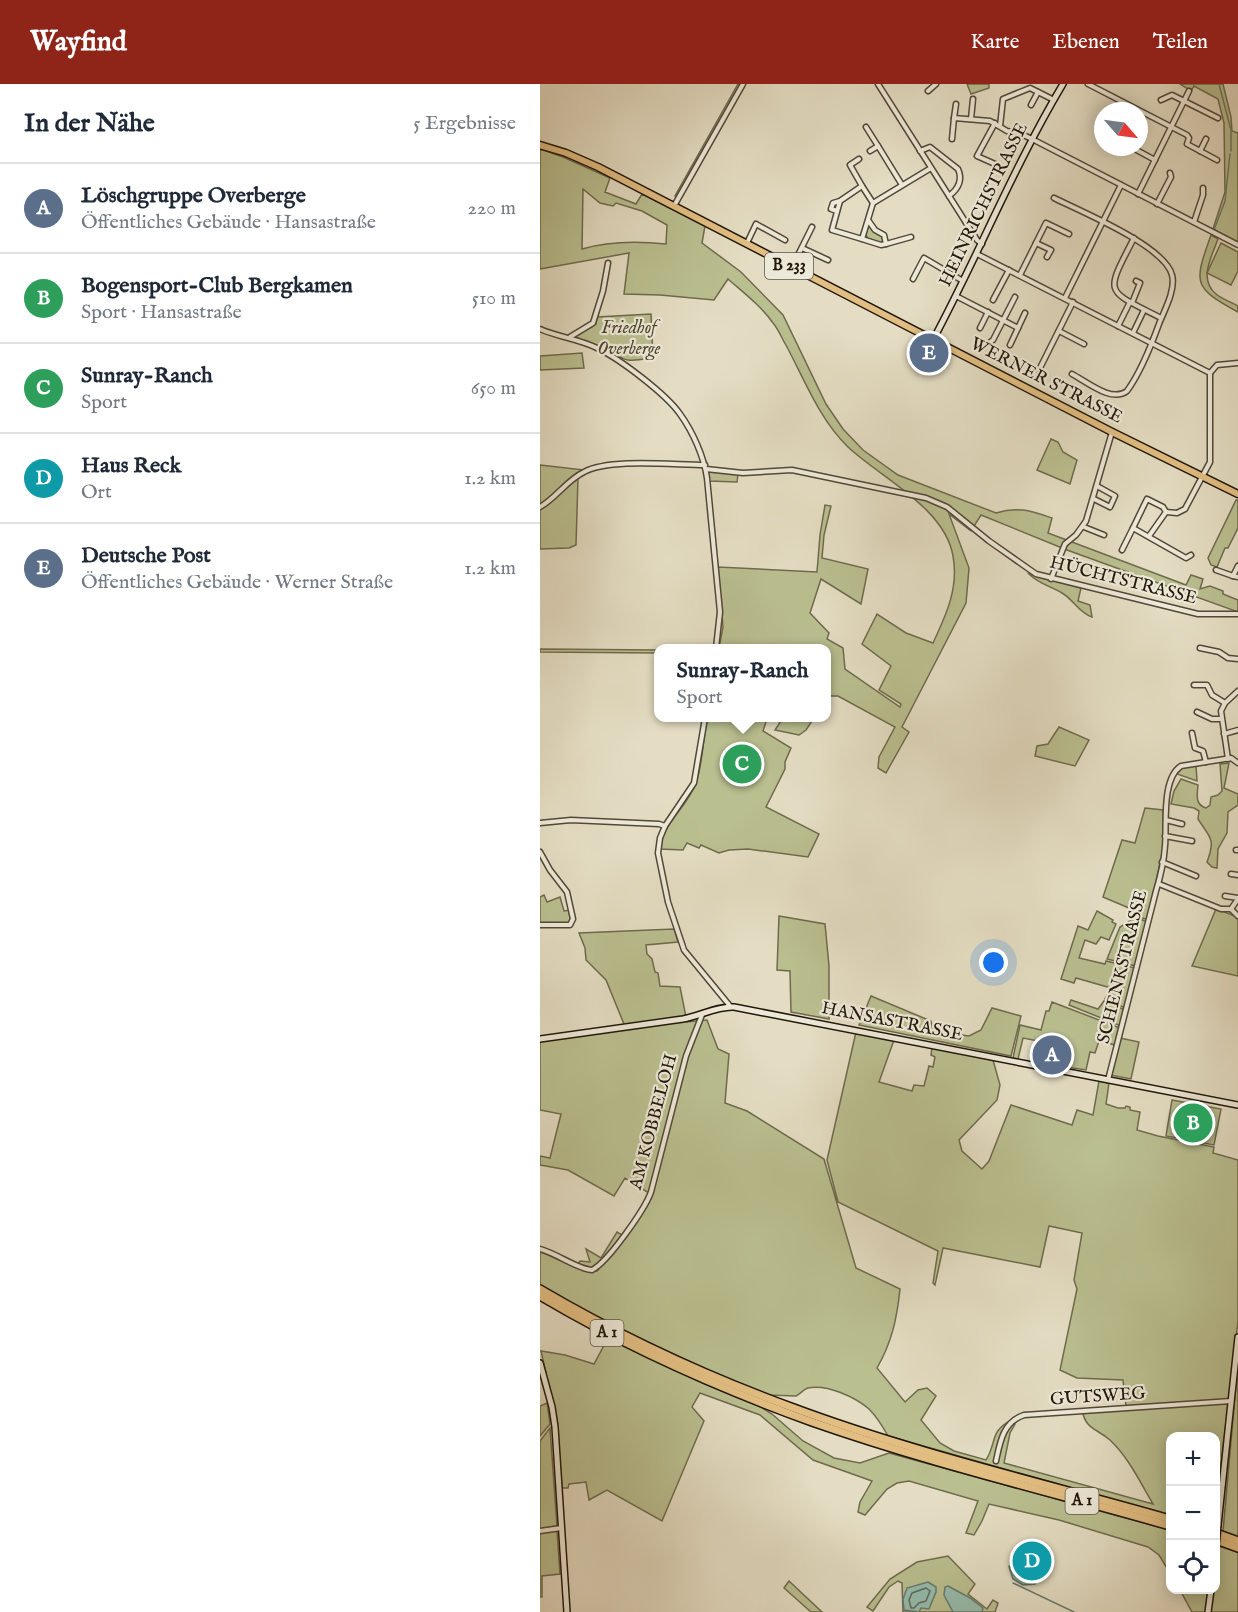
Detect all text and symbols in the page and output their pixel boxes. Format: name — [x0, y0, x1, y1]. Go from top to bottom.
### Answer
text: Wayfind — [30, 25, 127, 60]
text: Karte — [971, 29, 1019, 56]
text: Ebenen — [1052, 29, 1120, 56]
text: Teilen — [1153, 29, 1208, 56]
north arrow — [1094, 102, 1148, 156]
text: In der Nähe — [24, 107, 155, 140]
text: 5 Ergebnisse — [413, 111, 516, 136]
street label: HEINRICHSTRASSE — [934, 119, 1034, 291]
text: Löschgruppe Overberge — [81, 182, 306, 210]
text: A — [37, 196, 50, 221]
text: 220 m — [468, 196, 516, 221]
text: Öffentliches Gebäude · Hansastraße — [81, 210, 376, 235]
road number: B 233 — [765, 253, 813, 279]
text: Bogensport-Club Bergkamen — [81, 272, 353, 300]
text: B — [37, 286, 50, 311]
text: 510 m — [472, 286, 516, 311]
text: Sport · Hansastraße — [81, 300, 242, 325]
park label: Friedhof Overberge — [597, 317, 661, 361]
pin: E — [910, 330, 948, 376]
street label: WERNER STRASSE — [966, 333, 1126, 429]
text: Sunray-Ranch — [81, 362, 213, 390]
text: C — [36, 376, 51, 401]
text: 650 m — [471, 376, 516, 401]
text: Sport — [81, 390, 127, 415]
text: Haus Reck — [81, 452, 181, 480]
text: D — [35, 466, 52, 491]
text: 1.2 km — [464, 466, 516, 491]
text: Ort — [81, 480, 112, 505]
text: Deutsche Post — [81, 542, 211, 570]
street label: HÜCHTSTRASSE — [1047, 551, 1199, 610]
text: E — [37, 556, 50, 581]
text: 1.2 km — [464, 556, 516, 581]
text: Öffentliches Gebäude · Werner Straße — [81, 570, 393, 595]
popup — [654, 644, 831, 722]
text: Sunray-Ranch — [677, 657, 808, 685]
text: Sport — [677, 685, 723, 710]
pin: C — [722, 742, 762, 786]
street label: SCHENKSTRASSE — [1093, 888, 1153, 1046]
your location — [979, 948, 1008, 977]
street label: HANSASTRASSE — [819, 997, 965, 1047]
pin: A — [1032, 1032, 1072, 1078]
street label: AM KOBBELOH — [625, 1052, 683, 1193]
pin: B — [1174, 1100, 1212, 1146]
road number: A 1 — [590, 1320, 624, 1346]
street label: GUTSWEG — [1049, 1382, 1147, 1412]
map controls — [1166, 1432, 1220, 1594]
button: + — [1166, 1432, 1220, 1486]
button: − — [1166, 1486, 1220, 1540]
road number: A 1 — [1066, 1488, 1098, 1514]
pin: D — [1012, 1538, 1052, 1584]
button: locate — [1166, 1540, 1220, 1594]

